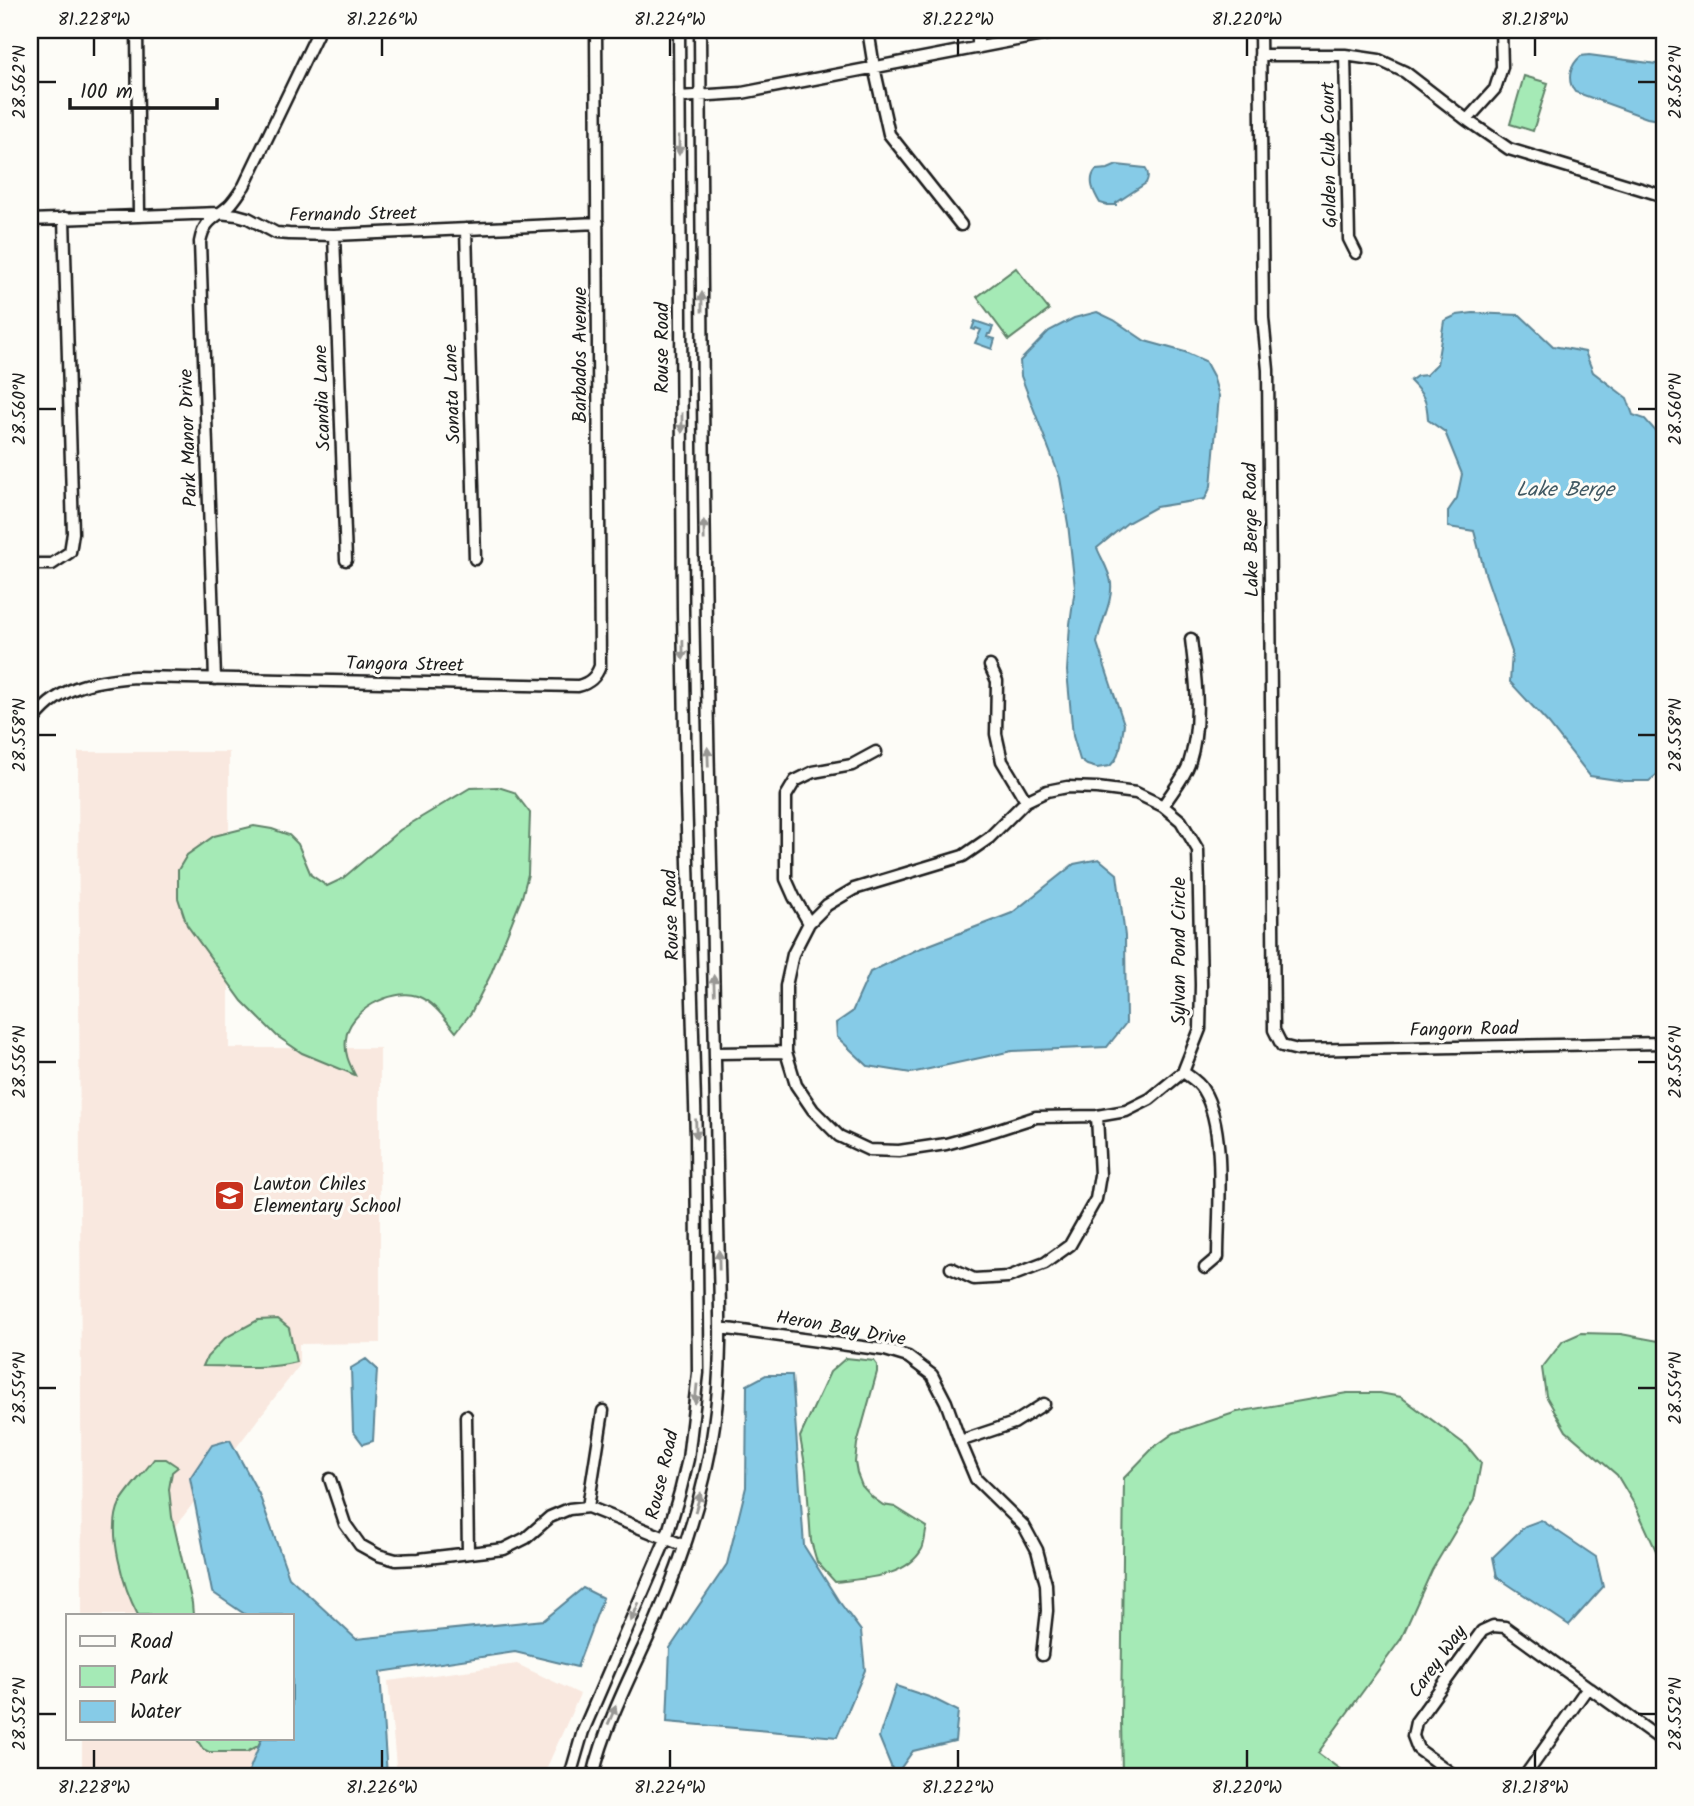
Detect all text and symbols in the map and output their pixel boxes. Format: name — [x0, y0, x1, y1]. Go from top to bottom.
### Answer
text: 81.228°W — [58, 6, 130, 35]
text: 81.226°W — [346, 6, 418, 35]
text: 81.224°W — [634, 6, 706, 35]
text: 81.222°W — [922, 6, 994, 35]
text: 81.220°W — [1212, 6, 1282, 35]
text: 81.218°W — [1501, 6, 1569, 35]
text: 28.562°N — [6, 45, 35, 119]
text: 28.562°N — [1662, 45, 1691, 119]
scale bar — [70, 66, 217, 110]
text: 100 m — [80, 76, 133, 109]
street label: Golden Club Court — [1314, 81, 1346, 228]
one-way arrow — [673, 135, 685, 157]
street label: Fernando Street — [289, 199, 418, 231]
street label: Barbados Avenue — [566, 287, 596, 423]
one-way arrow — [696, 291, 708, 313]
street label: Rouse Road — [648, 302, 678, 394]
street label: Sonata Lane — [436, 343, 470, 444]
street label: Scandia Lane — [306, 344, 340, 452]
street label: Park Manor Drive — [172, 368, 206, 508]
text: 28.560°N — [6, 373, 35, 445]
text: 28.560°N — [1662, 373, 1691, 445]
one-way arrow — [676, 412, 687, 434]
street label: Lake Berge Road — [1236, 462, 1268, 598]
water label: Lake Berge — [1516, 474, 1617, 507]
one-way arrow — [698, 518, 710, 540]
one-way arrow — [678, 640, 689, 662]
street label: Tangora Street — [346, 649, 465, 681]
text: 28.558°N — [6, 698, 35, 772]
text: 28.558°N — [1662, 698, 1691, 772]
one-way arrow — [702, 746, 714, 768]
street label: Rouse Road — [655, 868, 689, 961]
street label: Sylvan Pond Circle — [1165, 876, 1195, 1025]
one-way arrow — [708, 973, 720, 995]
street label: Fangorn Road — [1409, 1014, 1519, 1046]
text: 28.556°N — [6, 1025, 35, 1099]
text: 28.556°N — [1662, 1025, 1691, 1099]
one-way arrow — [690, 1118, 702, 1140]
place label: Lawton Chiles Elementary School — [253, 1170, 401, 1222]
school or university icon: Lawton Chiles Elementary School — [213, 1179, 247, 1213]
one-way arrow — [713, 1249, 725, 1271]
street label: Heron Bay Drive — [774, 1303, 909, 1355]
text: 28.554°N — [6, 1351, 35, 1425]
text: 28.554°N — [1662, 1351, 1691, 1425]
one-way arrow — [691, 1383, 702, 1405]
street label: Rouse Road — [638, 1427, 688, 1523]
one-way arrow — [694, 1491, 704, 1512]
one-way arrow — [629, 1602, 641, 1622]
legend — [66, 1614, 294, 1740]
street label: Carey Way — [1401, 1618, 1476, 1705]
text: Road — [130, 1626, 173, 1659]
text: Park — [130, 1662, 168, 1695]
text: 28.552°N — [6, 1677, 35, 1751]
text: 28.552°N — [1662, 1677, 1691, 1751]
text: Water — [130, 1696, 182, 1729]
one-way arrow — [607, 1704, 618, 1725]
text: 81.228°W — [58, 1774, 130, 1803]
text: 81.226°W — [346, 1774, 418, 1803]
text: 81.224°W — [634, 1774, 706, 1803]
text: 81.222°W — [922, 1774, 994, 1803]
text: 81.220°W — [1212, 1774, 1282, 1803]
text: 81.218°W — [1501, 1774, 1569, 1803]

